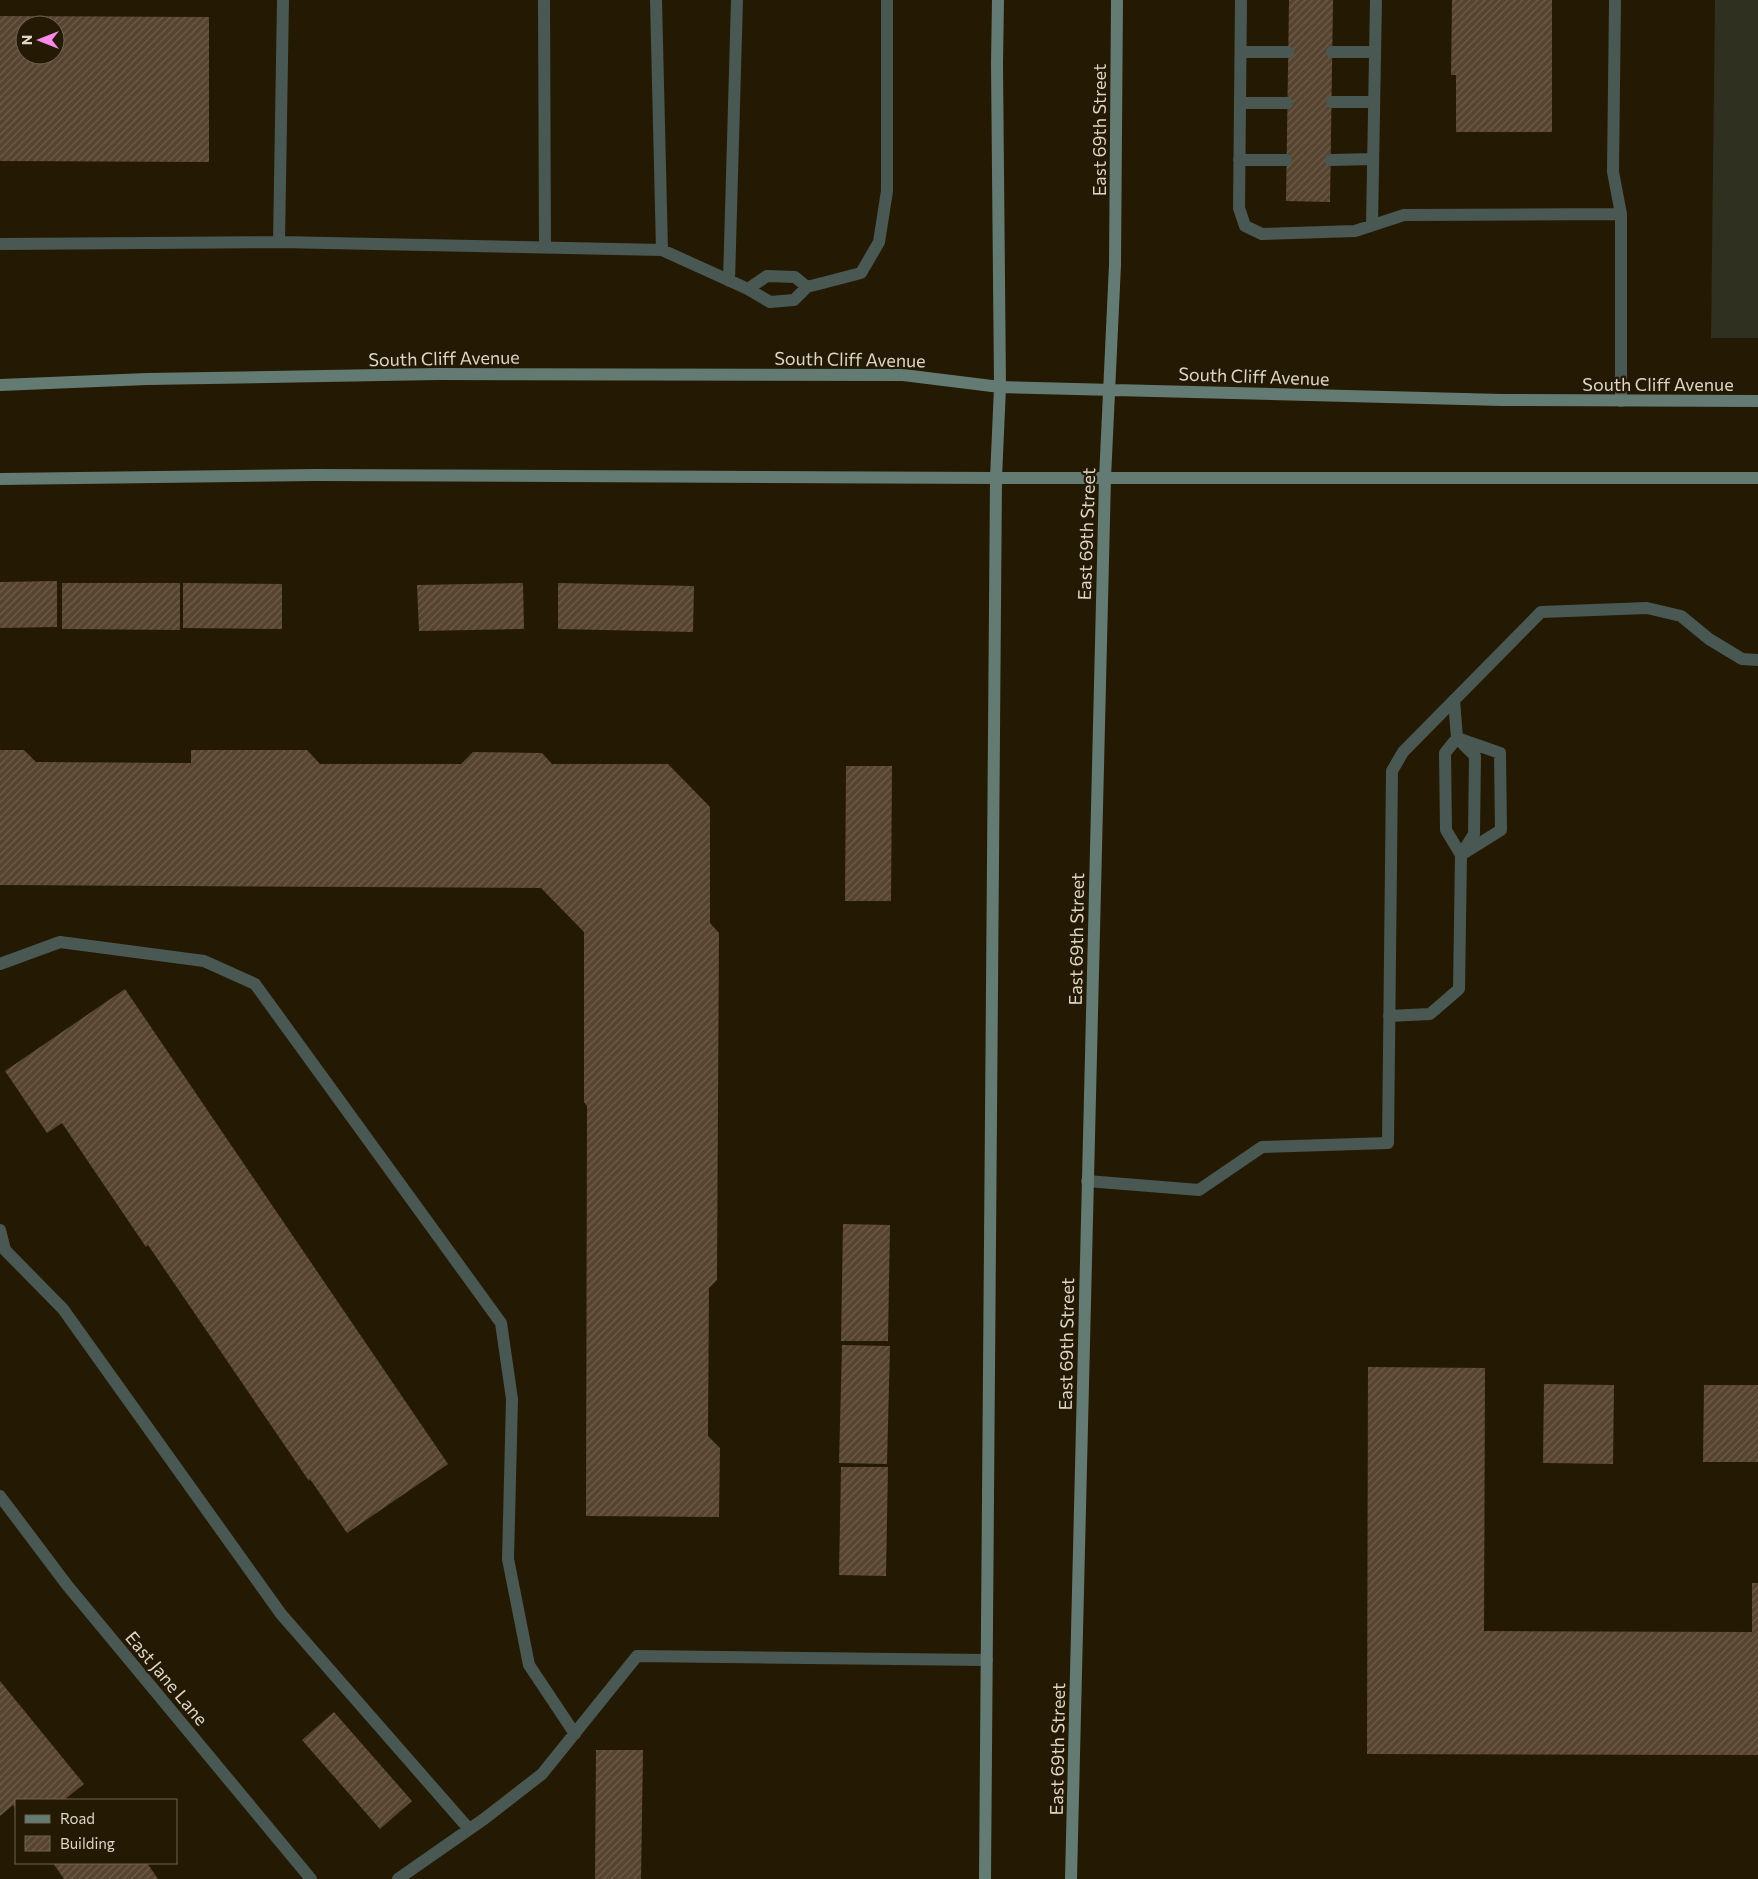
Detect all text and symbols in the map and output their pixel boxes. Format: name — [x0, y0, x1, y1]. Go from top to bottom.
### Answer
north arrow — [15, 15, 65, 65]
text: N — [18, 35, 35, 45]
street label: East 69th Street — [1088, 64, 1110, 196]
street label: South Cliff Avenue — [368, 346, 520, 370]
street label: South Cliff Avenue — [774, 347, 926, 371]
street label: South Cliff Avenue — [1178, 362, 1330, 390]
street label: South Cliff Avenue — [1582, 373, 1734, 395]
street label: East 69th Street — [1073, 467, 1099, 601]
street label: East 69th Street — [1064, 872, 1088, 1006]
street label: East 69th Street — [1054, 1277, 1078, 1411]
street label: East Jane Lane — [121, 1626, 213, 1730]
street label: East 69th Street — [1045, 1682, 1069, 1816]
legend — [15, 1799, 178, 1864]
text: Road — [60, 1809, 95, 1827]
text: Building — [60, 1834, 115, 1852]

